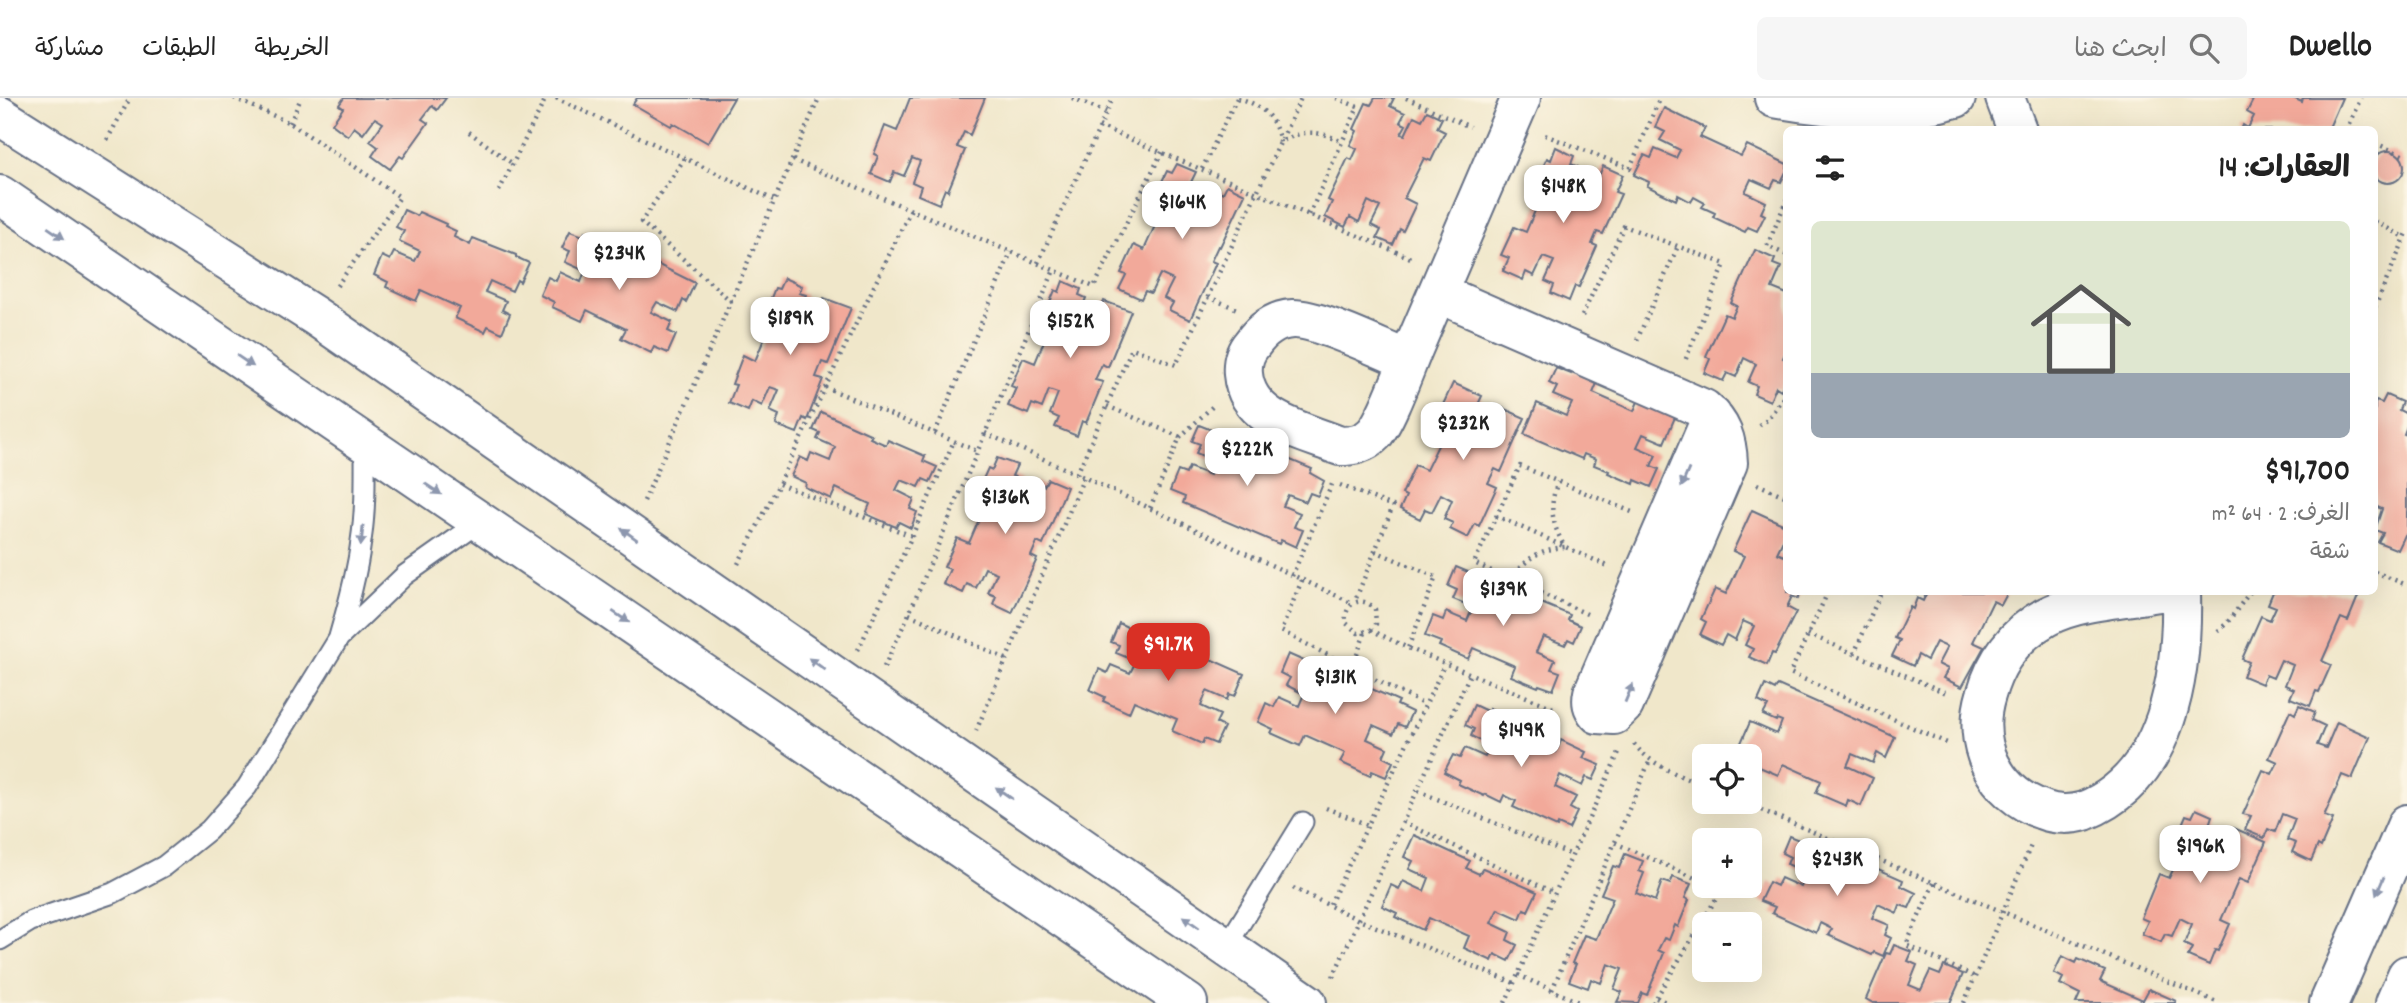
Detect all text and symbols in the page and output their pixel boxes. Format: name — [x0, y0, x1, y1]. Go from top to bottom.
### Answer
search box — [1757, 17, 2247, 80]
text: Dwello — [2289, 25, 2372, 72]
icon: search — [2185, 29, 2223, 67]
text: ابحث هنا — [2074, 32, 2167, 69]
text: مشاركة — [35, 33, 104, 67]
text: الطبقات — [142, 33, 217, 67]
text: الخريطة — [255, 33, 329, 67]
icon: filters — [1811, 149, 1849, 187]
text: العقارات: 14 — [2219, 149, 2350, 192]
pin: $148K — [1514, 166, 1612, 225]
text: $148K — [1540, 171, 1586, 204]
pin: $164K — [1133, 181, 1231, 241]
text: $164K — [1158, 187, 1206, 220]
one-way arrow — [47, 227, 66, 240]
pin: $234K — [570, 232, 668, 292]
text: $234K — [593, 238, 645, 271]
icon: home — [2018, 266, 2144, 392]
pin: $189K — [741, 298, 839, 357]
pin: $152K — [1021, 300, 1119, 360]
text: $189K — [766, 303, 814, 336]
text: $152K — [1046, 306, 1094, 339]
one-way arrow — [235, 355, 254, 368]
pin: $232K — [1414, 402, 1512, 462]
text: $232K — [1437, 408, 1489, 441]
pin: $222K — [1198, 428, 1296, 488]
text: $222K — [1221, 434, 1273, 467]
text: $91,700 — [2265, 452, 2350, 495]
one-way arrow — [1679, 468, 1690, 489]
pin: $136K — [956, 476, 1054, 536]
text: $136K — [981, 482, 1029, 515]
one-way arrow — [423, 483, 442, 496]
text: الغرف: 2 · 64 m² — [2212, 499, 2350, 532]
one-way arrow — [356, 525, 367, 547]
one-way arrow — [620, 527, 638, 541]
text: شقة — [2310, 537, 2350, 570]
pin: $139K — [1454, 568, 1552, 628]
text: $139K — [1479, 574, 1527, 607]
one-way arrow — [611, 611, 631, 624]
pin: $91.7K — [1111, 624, 1225, 683]
text: $91.7K — [1143, 629, 1193, 662]
pin: $131K — [1286, 656, 1384, 716]
one-way arrow — [807, 658, 826, 671]
text: $131K — [1314, 662, 1356, 695]
one-way arrow — [1624, 682, 1635, 703]
pin: $149K — [1472, 710, 1570, 769]
text: $149K — [1497, 715, 1545, 748]
map controls — [1692, 744, 1762, 982]
button: locate — [1692, 744, 1762, 814]
one-way arrow — [995, 786, 1013, 800]
pin: $196K — [2151, 826, 2249, 885]
button: + — [1692, 828, 1762, 898]
text: $196K — [2175, 831, 2225, 864]
pin: $243K — [1788, 838, 1886, 898]
text: $243K — [1811, 844, 1863, 877]
one-way arrow — [2374, 876, 2385, 897]
button: − — [1692, 912, 1762, 982]
one-way arrow — [1182, 915, 1200, 929]

